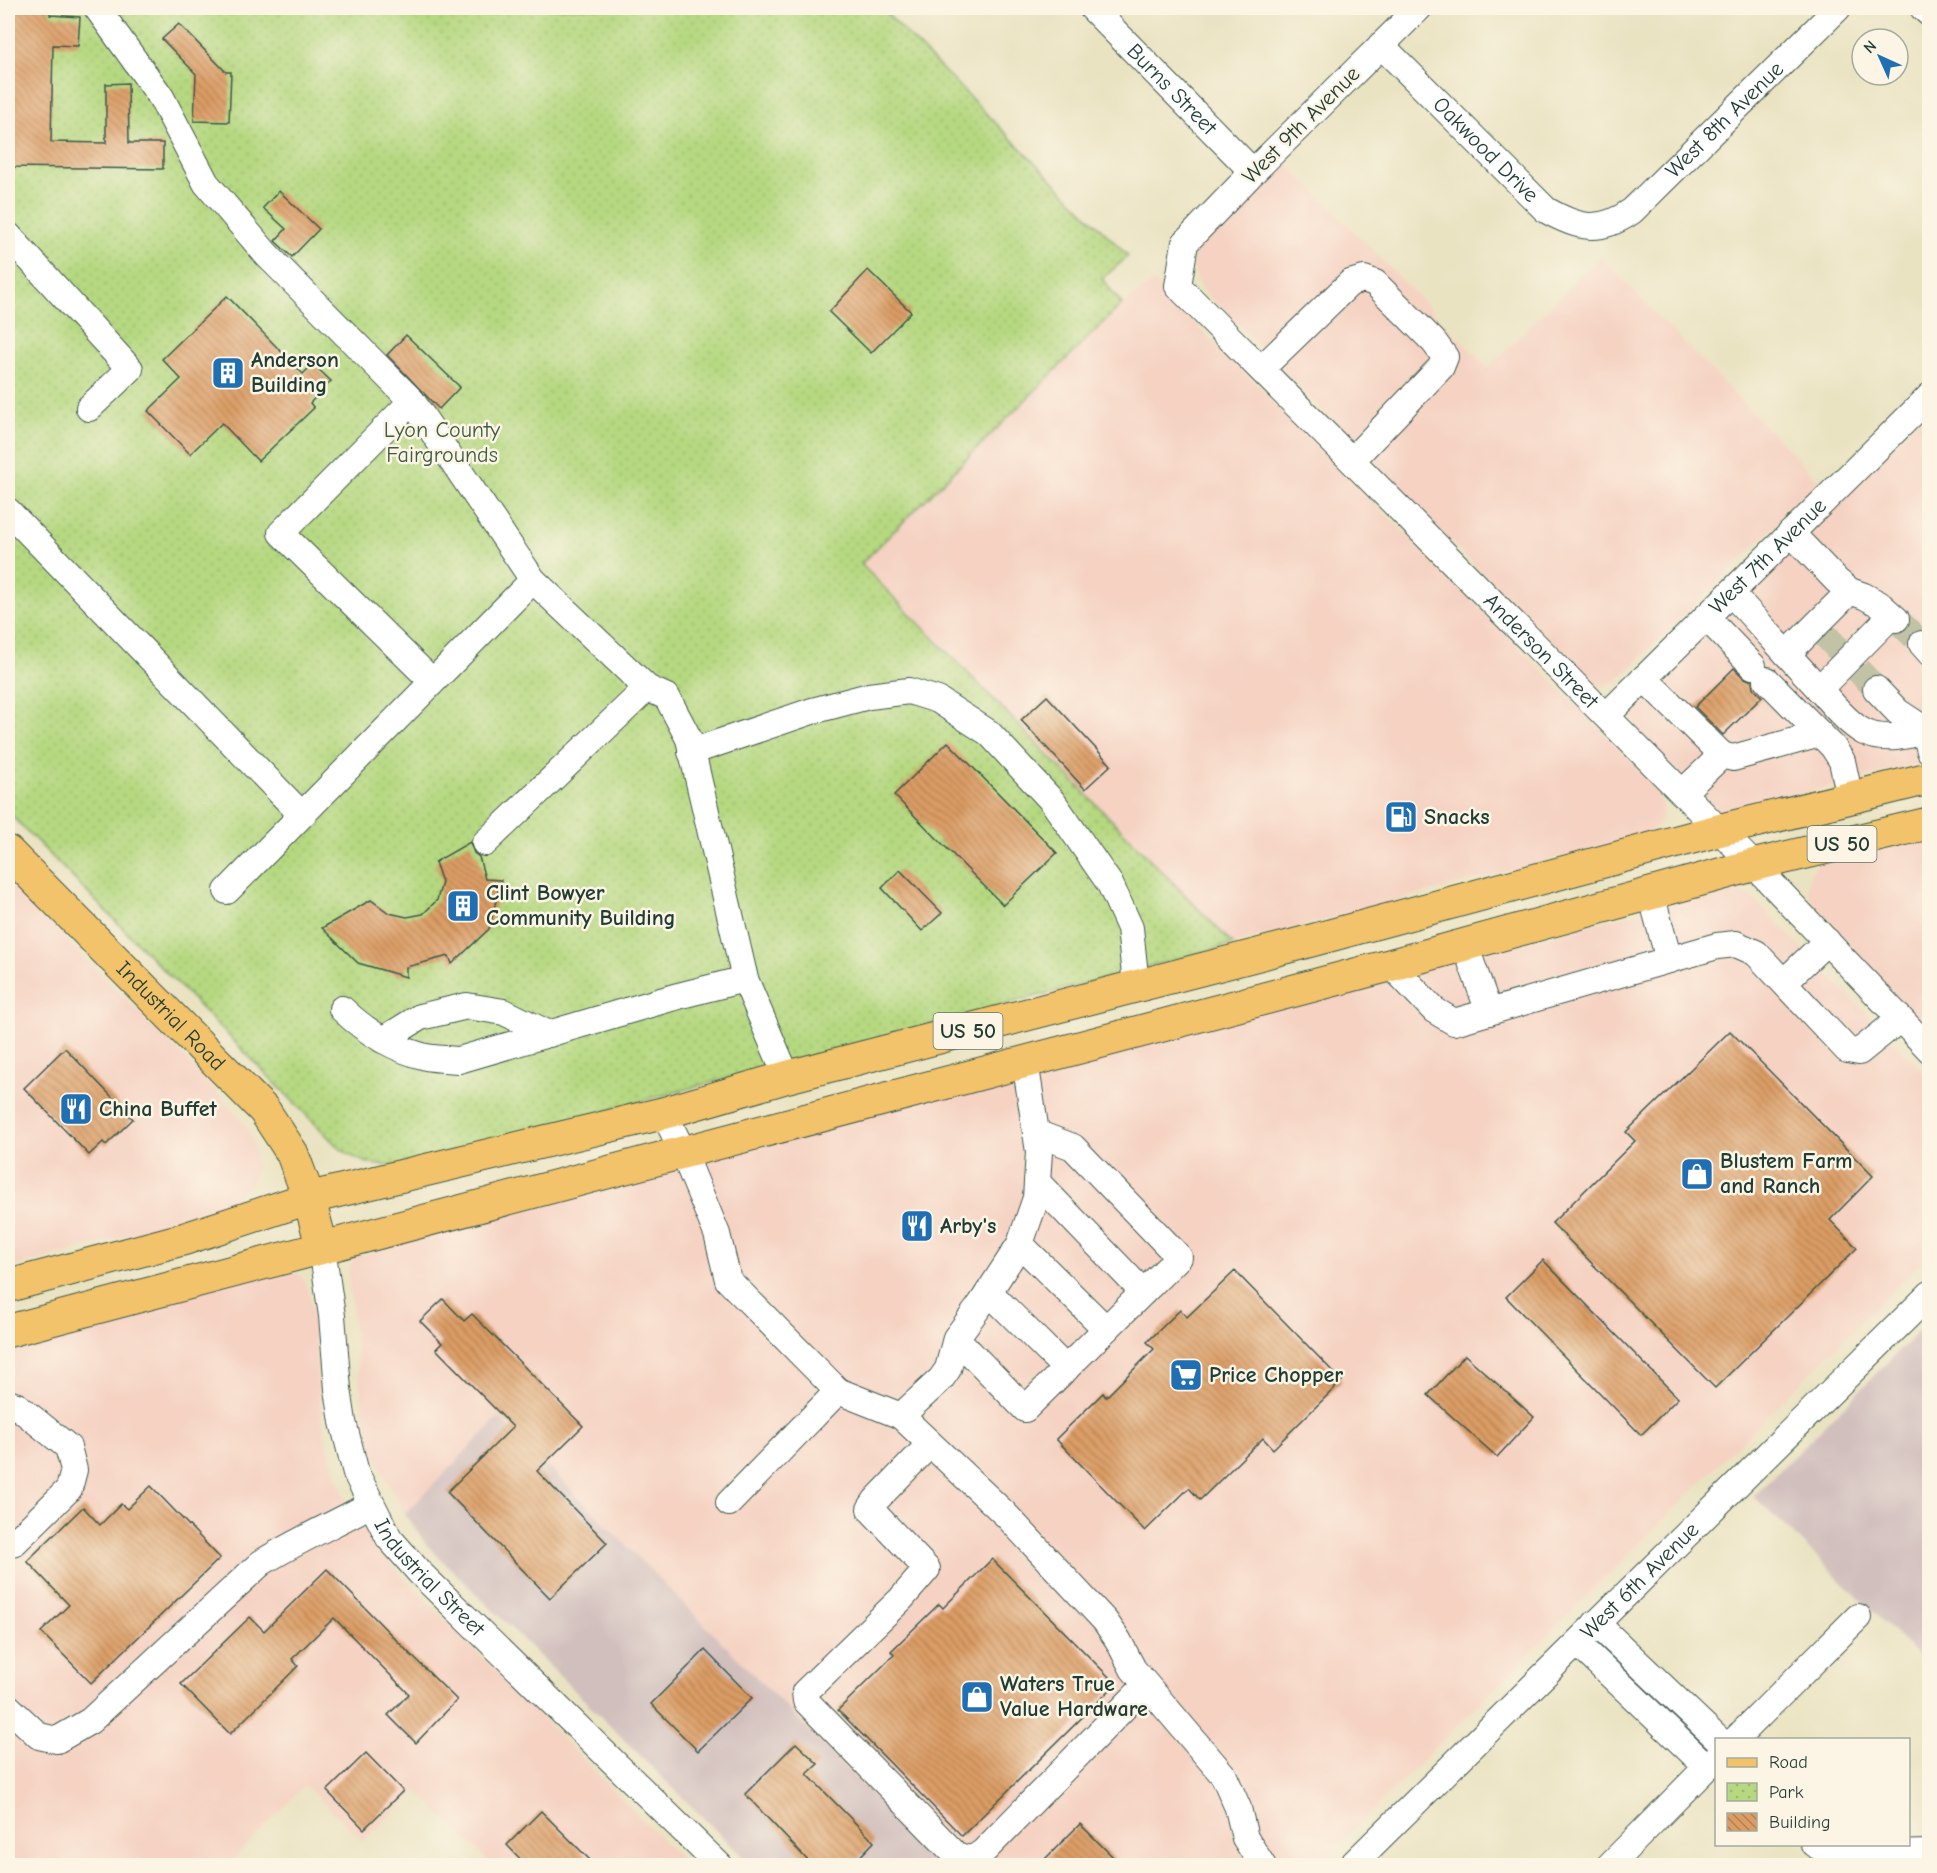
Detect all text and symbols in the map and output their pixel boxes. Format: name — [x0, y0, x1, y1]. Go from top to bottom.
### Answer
north arrow — [1850, 27, 1910, 87]
text: N — [1860, 37, 1880, 57]
street label: Burns Street — [1121, 38, 1223, 141]
street label: West 8th Avenue — [1660, 56, 1789, 183]
street label: West 9th Avenue — [1237, 61, 1365, 189]
street label: Oakwood Drive — [1427, 91, 1544, 208]
place label: Anderson Building — [251, 347, 339, 398]
building icon: Anderson Building — [210, 355, 246, 391]
park label: Lyon County Fairgrounds — [384, 417, 500, 468]
street label: West 7th Avenue — [1704, 493, 1832, 620]
street label: Anderson Street — [1478, 588, 1604, 714]
fuel station icon: Snacks — [1383, 799, 1419, 835]
place label: Snacks — [1424, 804, 1490, 830]
road number: US 50 — [1808, 826, 1876, 862]
place label: Clint Bowyer Community Building — [486, 880, 676, 931]
building icon: Clint Bowyer Community Building — [445, 888, 481, 924]
street label: Industrial Road — [111, 956, 231, 1076]
road number: US 50 — [934, 1013, 1002, 1049]
restaurant icon: China Buffet — [58, 1091, 94, 1127]
place label: China Buffet — [99, 1096, 217, 1122]
place label: Blustem Farm and Ranch — [1720, 1148, 1853, 1199]
shop icon: Blustem Farm and Ranch — [1679, 1156, 1715, 1192]
restaurant icon: Arby's — [899, 1208, 935, 1244]
place label: Arby's — [940, 1213, 996, 1239]
supermarket icon: Price Chopper — [1168, 1357, 1204, 1393]
place label: Price Chopper — [1209, 1362, 1343, 1388]
street label: Industrial Street — [369, 1515, 491, 1642]
street label: West 6th Avenue — [1575, 1517, 1704, 1645]
place label: Waters True Value Hardware — [1000, 1671, 1148, 1722]
shop icon: Waters True Value Hardware — [959, 1679, 995, 1715]
legend — [1715, 1738, 1910, 1846]
text: Road — [1769, 1752, 1808, 1773]
text: Park — [1769, 1782, 1804, 1803]
text: Building — [1769, 1812, 1831, 1833]

